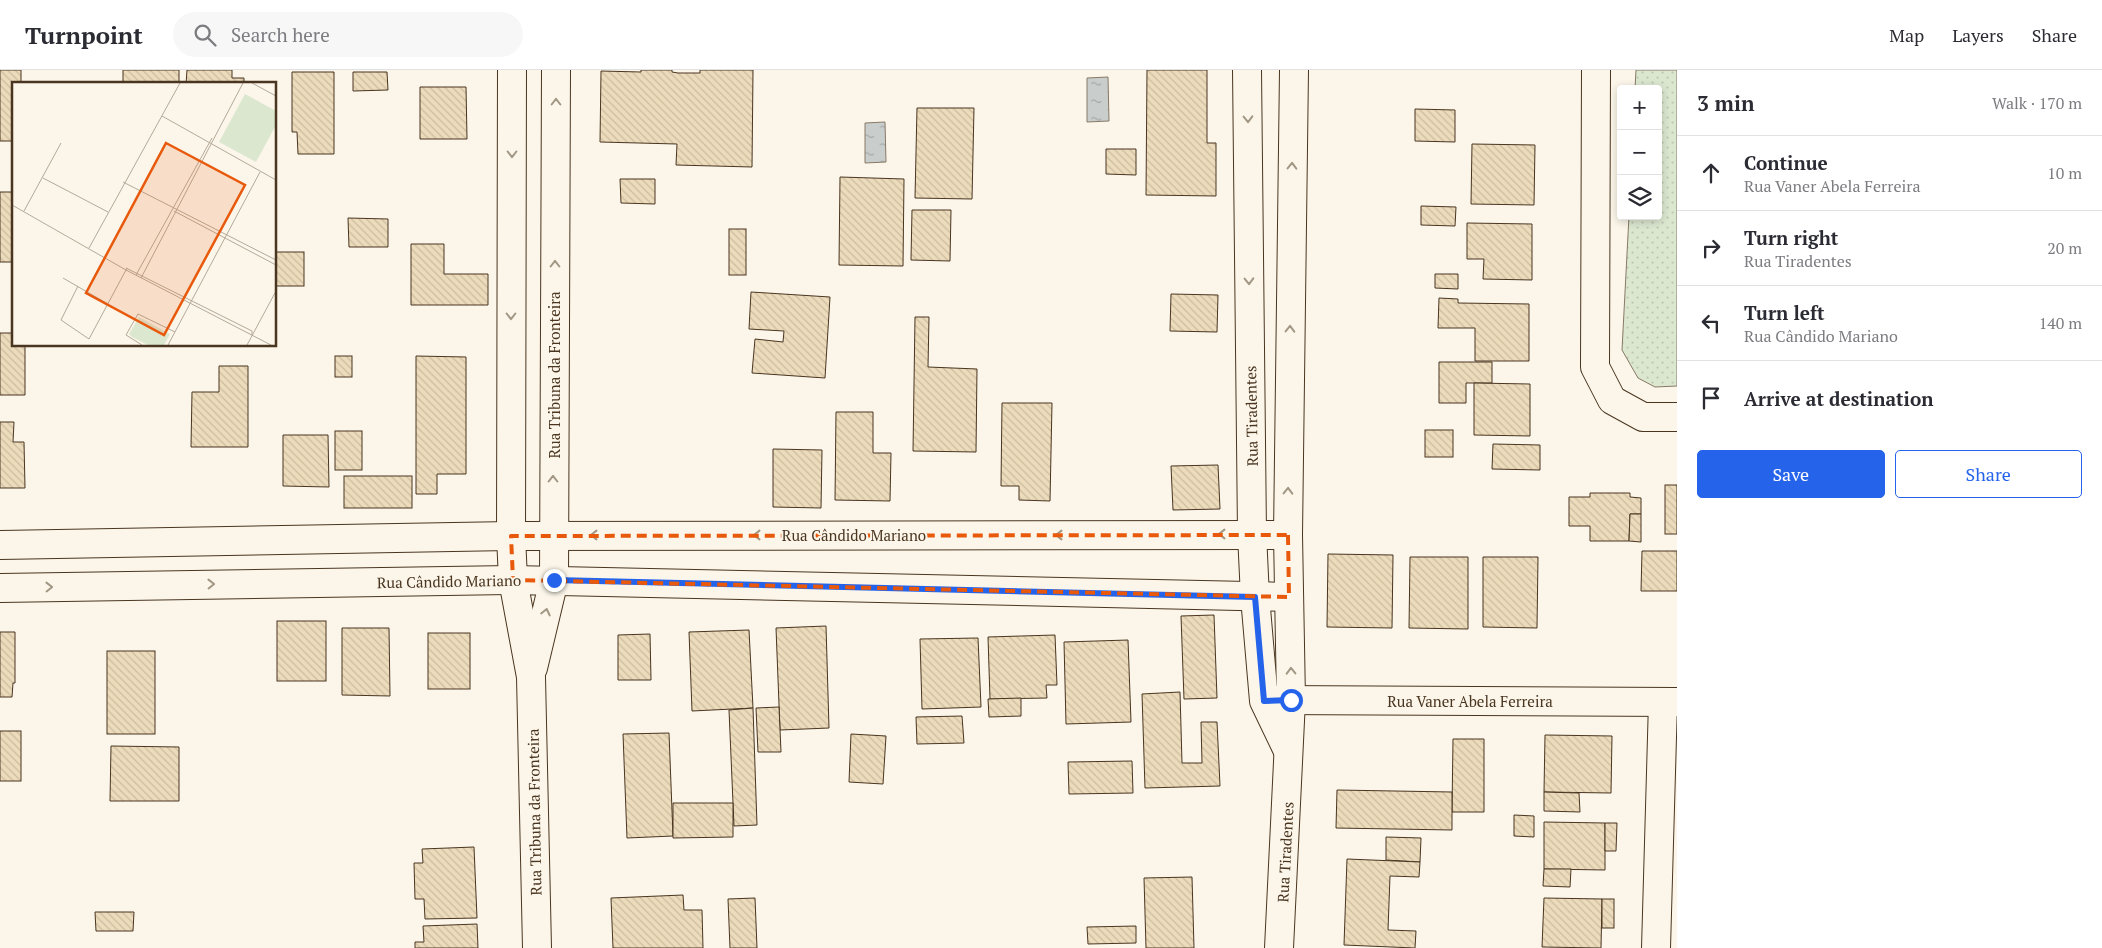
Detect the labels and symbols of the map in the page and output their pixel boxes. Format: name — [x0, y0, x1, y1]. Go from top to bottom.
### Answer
inset map — [12, 82, 276, 346]
one-way arrow — [551, 97, 561, 105]
one-way arrow — [1243, 115, 1253, 123]
one-way arrow — [507, 150, 517, 158]
one-way arrow — [1287, 162, 1298, 170]
one-way arrow — [550, 260, 560, 268]
one-way arrow — [1244, 277, 1255, 285]
street label: Rua Tribuna da Fronteira — [544, 291, 564, 459]
one-way arrow — [506, 312, 516, 320]
one-way arrow — [1285, 325, 1296, 333]
street label: Rua Tiradentes — [1240, 365, 1262, 467]
one-way arrow — [548, 475, 558, 482]
one-way arrow — [1283, 487, 1294, 495]
street label: Rua Cândido Mariano — [782, 525, 926, 545]
one-way arrow — [1217, 529, 1225, 539]
one-way arrow — [590, 530, 598, 540]
one-way arrow — [752, 530, 760, 540]
one-way arrow — [1055, 530, 1062, 540]
route end — [543, 569, 566, 592]
street label: Rua Cândido Mariano — [377, 570, 521, 592]
one-way arrow — [207, 579, 215, 590]
one-way arrow — [45, 582, 53, 592]
one-way arrow — [540, 608, 551, 617]
one-way arrow — [1285, 667, 1296, 675]
route start — [1280, 689, 1303, 712]
street label: Rua Vaner Abela Ferreira — [1387, 691, 1553, 711]
street label: Rua Tribuna da Fronteira — [523, 728, 545, 896]
street label: Rua Tiradentes — [1272, 801, 1298, 903]

